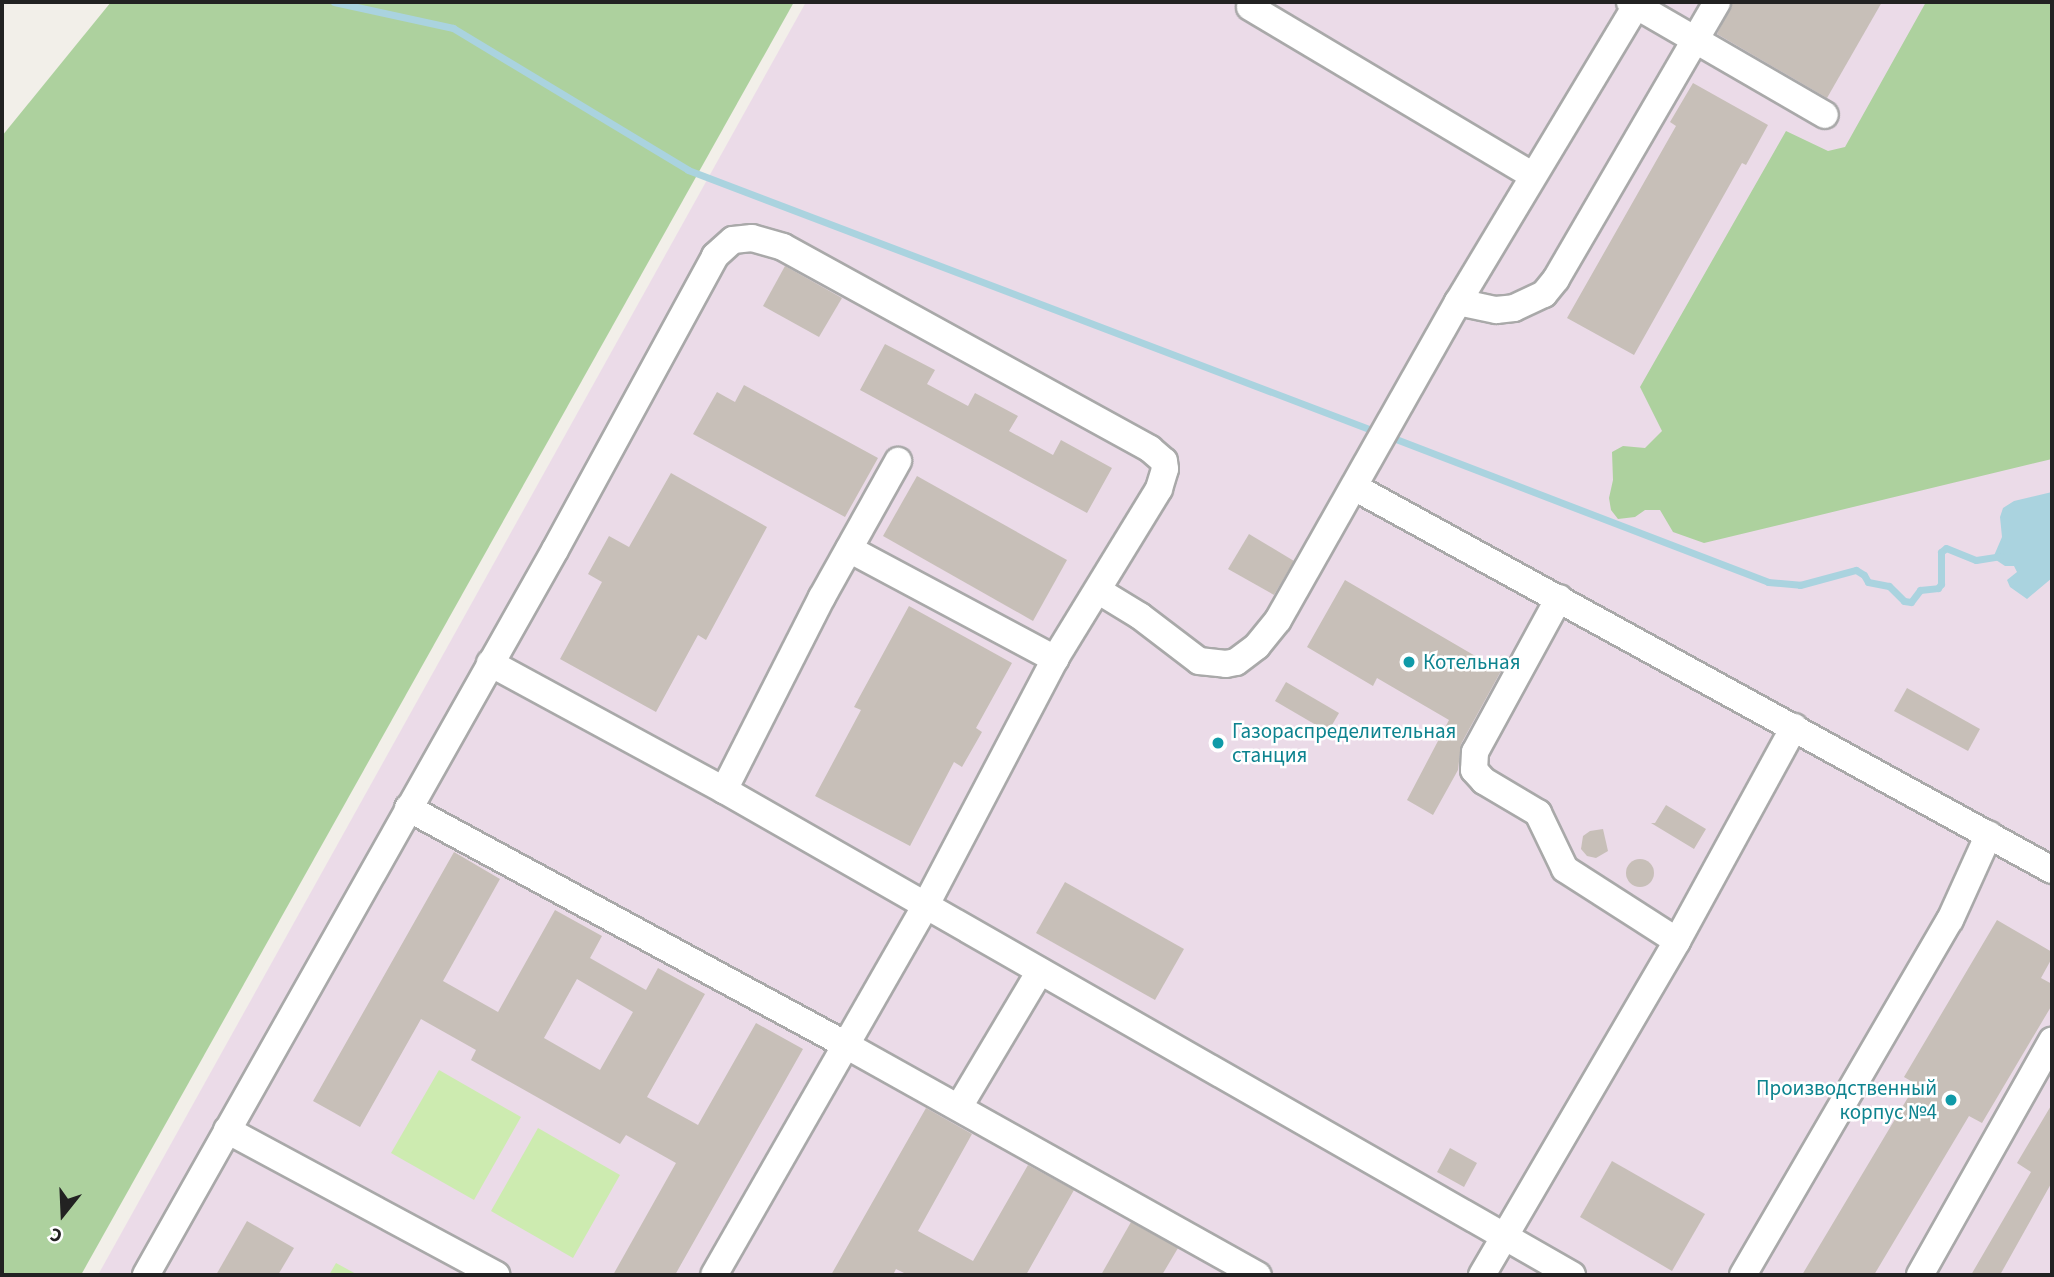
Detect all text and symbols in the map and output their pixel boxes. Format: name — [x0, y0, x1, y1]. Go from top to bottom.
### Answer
place label: Котельная — [1423, 649, 1520, 675]
marker: Котельная — [1401, 654, 1417, 670]
place label: Газораспределительная станция — [1232, 718, 1456, 768]
marker: Газораспределительная станция — [1210, 735, 1226, 751]
place label: Производственный корпус №4 — [1756, 1075, 1937, 1125]
marker: Производственный корпус №4 — [1943, 1092, 1959, 1108]
north arrow — [28, 1179, 98, 1249]
text: С — [47, 1220, 66, 1249]

